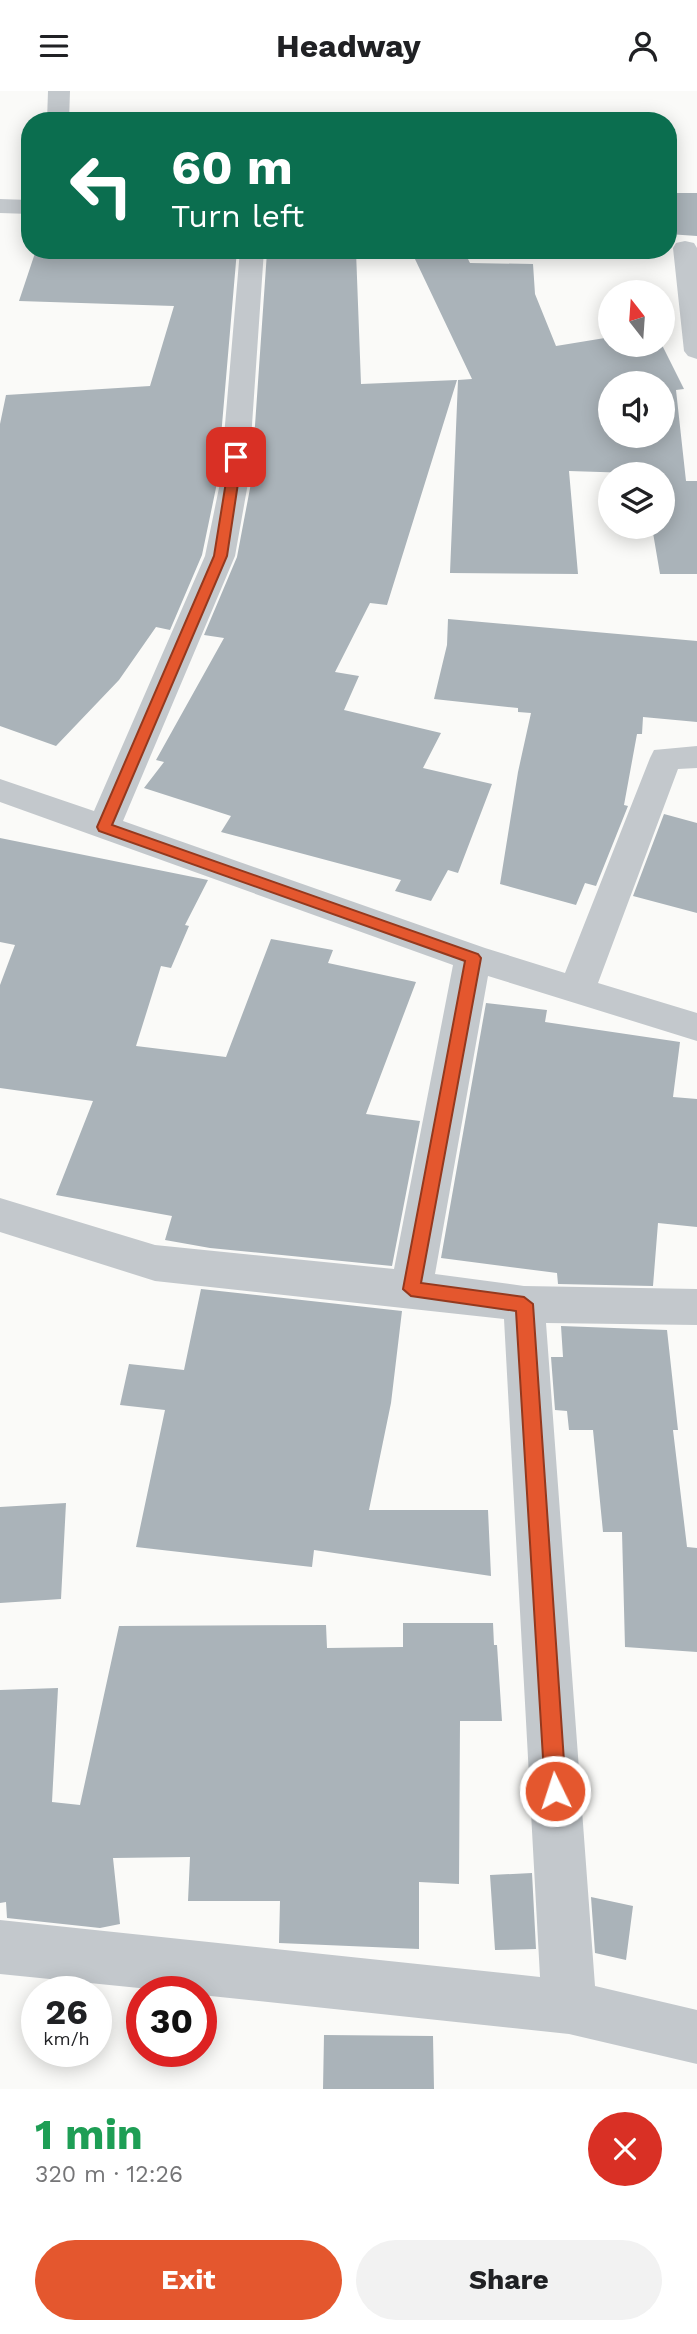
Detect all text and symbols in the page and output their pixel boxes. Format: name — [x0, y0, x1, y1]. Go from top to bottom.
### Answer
icon: menu — [35, 27, 73, 65]
text: Headway — [276, 27, 421, 65]
icon: person — [624, 27, 662, 65]
text: 60 m — [171, 138, 293, 196]
icon: left — [56, 140, 147, 231]
text: Turn left — [171, 197, 304, 235]
north arrow — [598, 280, 676, 357]
map controls — [598, 280, 675, 539]
button: sound — [598, 371, 675, 448]
pin — [206, 427, 266, 487]
icon: arrive — [217, 438, 255, 476]
button: layers — [598, 462, 675, 539]
position arrow — [518, 1754, 592, 1828]
speed limit sign: 30 — [126, 1976, 217, 2067]
text: 26 — [45, 1991, 88, 2033]
text: km/h — [43, 2028, 90, 2049]
text: 1 min — [35, 2110, 143, 2159]
button: close — [588, 2112, 662, 2186]
text: 320 m · 12:26 — [35, 2161, 183, 2188]
button: Exit — [35, 2240, 342, 2320]
button: Share — [356, 2240, 662, 2320]

